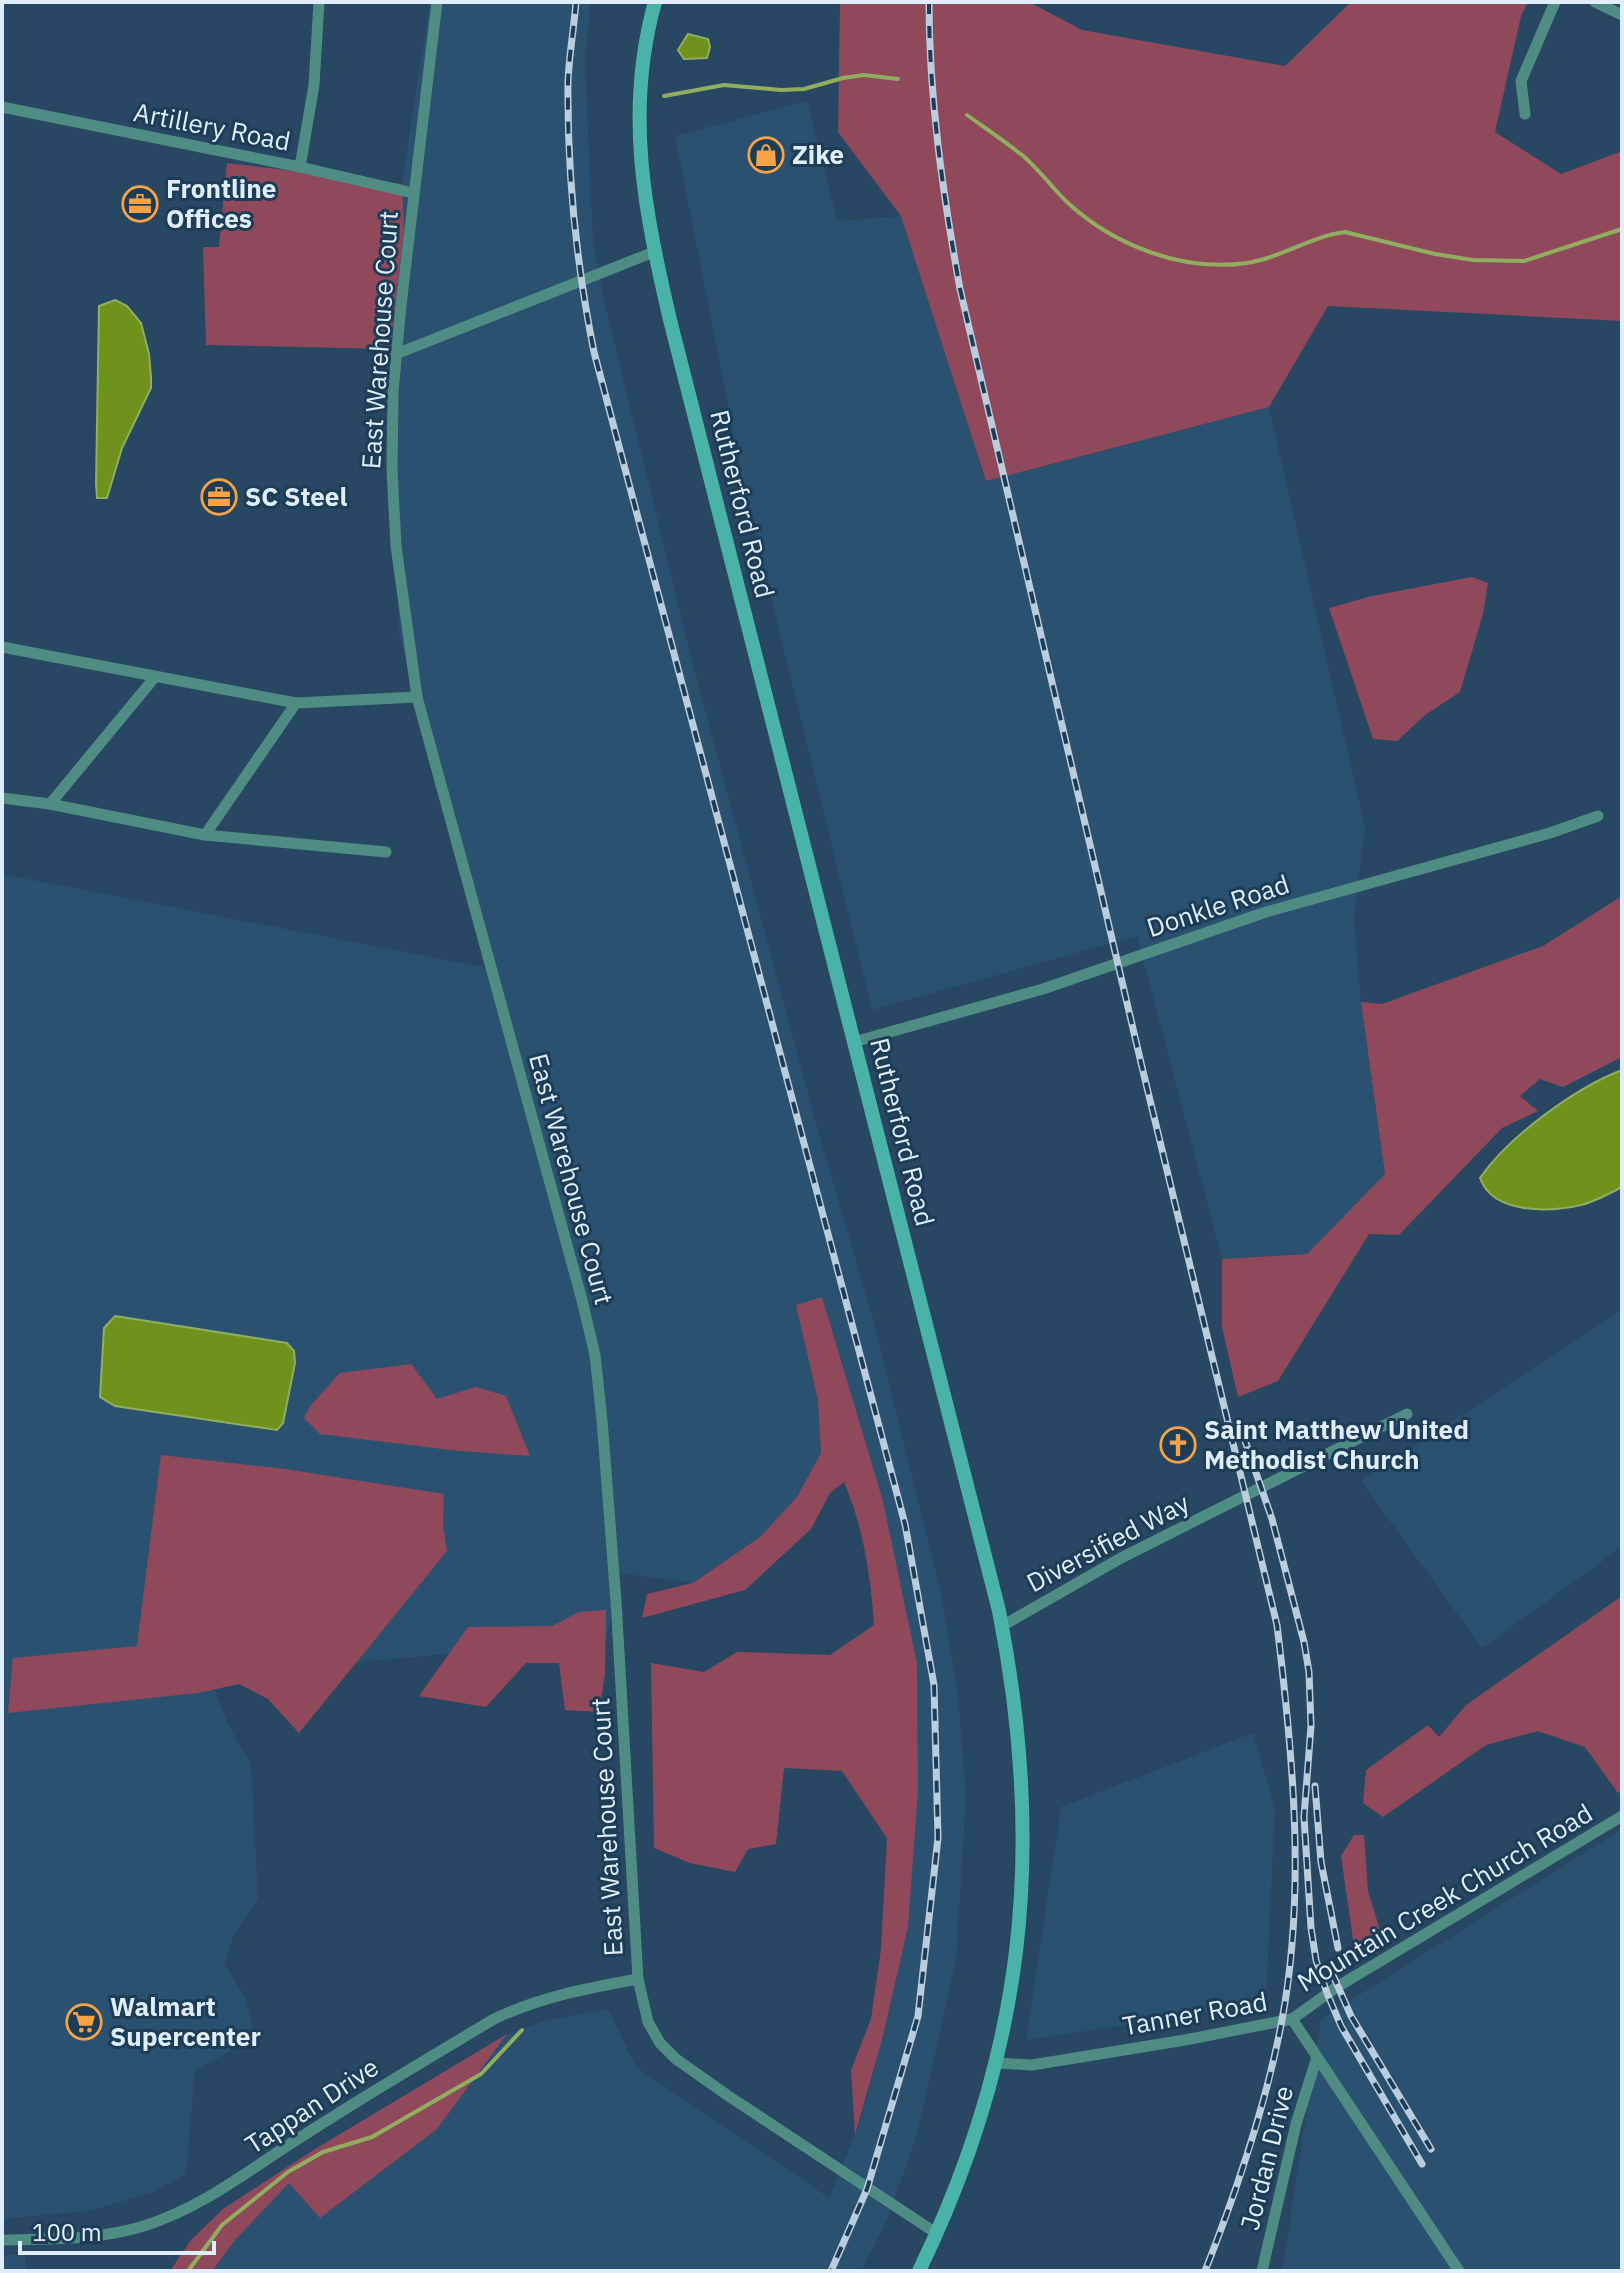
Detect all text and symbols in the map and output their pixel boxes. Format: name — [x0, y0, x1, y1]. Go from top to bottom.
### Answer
street label: Artillery Road — [131, 94, 293, 158]
shop icon: Zike — [747, 136, 785, 174]
place label: Zike — [792, 137, 844, 171]
place label: Frontline Offices — [166, 171, 276, 235]
office icon: Frontline Offices — [121, 185, 159, 223]
street label: East Warehouse Court — [353, 210, 405, 470]
street label: Rutherford Road — [703, 406, 783, 601]
office icon: SC Steel — [200, 478, 238, 516]
place label: SC Steel — [245, 479, 347, 513]
street label: Donkle Road — [1142, 866, 1293, 944]
street label: Rutherford Road — [863, 1034, 943, 1229]
street label: East Warehouse Court — [522, 1049, 622, 1308]
place label: Saint Matthew United Methodist Church — [1204, 1412, 1469, 1476]
church icon: Saint Matthew United Methodist Church — [1159, 1426, 1197, 1464]
street label: Diversified Way — [1020, 1485, 1195, 1599]
street label: East Warehouse Court — [582, 1697, 630, 1957]
street label: Mountain Creek Church Road — [1291, 1795, 1598, 1999]
street label: Tanner Road — [1120, 1984, 1270, 2042]
place label: Walmart Supercenter — [110, 1989, 261, 2053]
supermarket icon: Walmart Supercenter — [65, 2003, 103, 2041]
street label: Tappan Drive — [238, 2049, 385, 2161]
street label: Jordan Drive — [1232, 2082, 1300, 2233]
scale bar — [20, 2205, 214, 2255]
text: 100 m — [32, 2216, 102, 2248]

